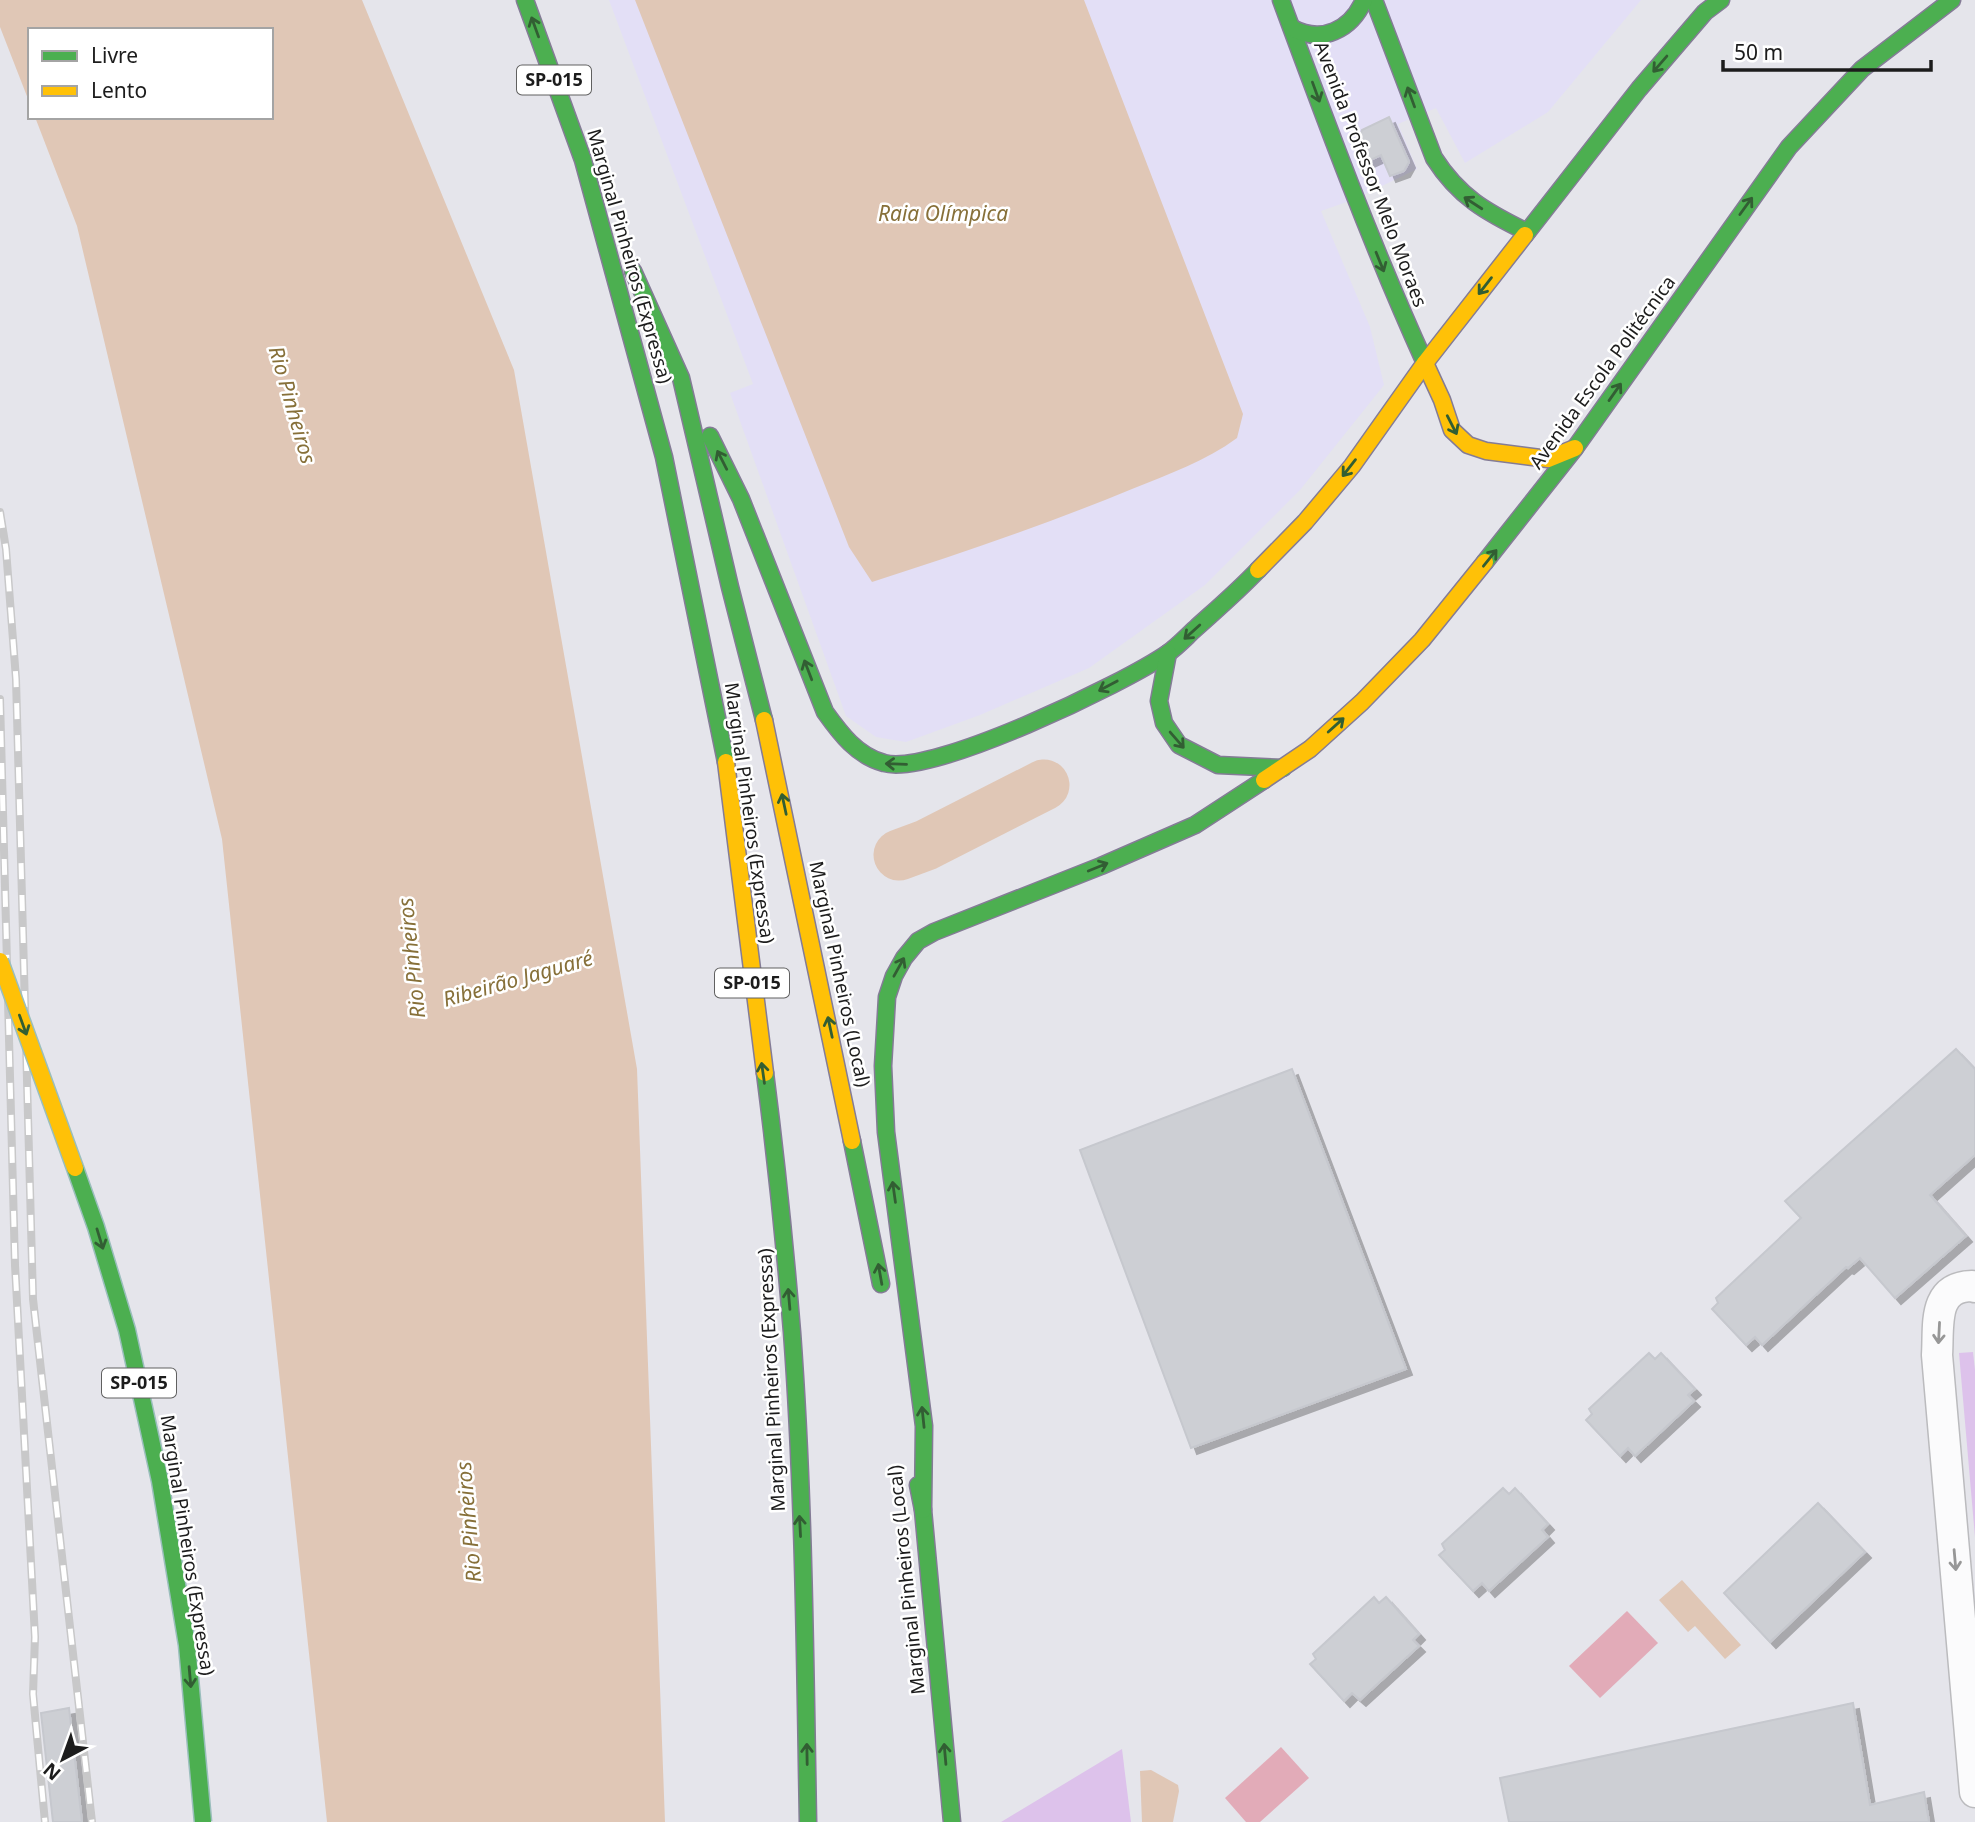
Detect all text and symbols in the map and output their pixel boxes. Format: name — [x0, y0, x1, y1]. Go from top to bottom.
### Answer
one-way arrow — [527, 17, 540, 39]
legend — [28, 28, 273, 119]
scale bar — [1723, 28, 1931, 72]
street label: Avenida Professor Melo Moraes — [1308, 37, 1434, 311]
text: 50 m — [1734, 38, 1783, 66]
text: Livre — [91, 41, 138, 69]
one-way arrow — [1652, 55, 1668, 73]
road number: SP-015 — [517, 66, 591, 94]
text: Lento — [91, 76, 147, 104]
one-way arrow — [1310, 80, 1323, 102]
one-way arrow — [1404, 87, 1416, 109]
street label: Marginal Pinheiros (Expressa) — [581, 126, 679, 386]
one-way arrow — [1464, 196, 1484, 210]
one-way arrow — [1738, 197, 1753, 216]
water label: Raia Olímpica — [878, 199, 1008, 227]
one-way arrow — [1375, 251, 1388, 272]
street label: Avenida Escola Politécnica — [1523, 270, 1681, 474]
one-way arrow — [1478, 276, 1493, 295]
water label: Rio Pinheiros — [263, 343, 323, 467]
one-way arrow — [1608, 383, 1622, 402]
one-way arrow — [1446, 414, 1460, 434]
one-way arrow — [714, 450, 728, 471]
one-way arrow — [1342, 459, 1357, 477]
one-way arrow — [1482, 549, 1497, 567]
one-way arrow — [1183, 624, 1201, 640]
one-way arrow — [801, 660, 814, 682]
one-way arrow — [1098, 680, 1119, 693]
street label: Marginal Pinheiros (Expressa) — [719, 681, 781, 945]
one-way arrow — [1327, 717, 1345, 733]
one-way arrow — [1169, 731, 1185, 749]
one-way arrow — [885, 757, 908, 770]
one-way arrow — [776, 793, 790, 816]
street label: Marginal Pinheiros (Local) — [803, 859, 877, 1089]
one-way arrow — [1087, 860, 1109, 873]
water label: Rio Pinheiros — [391, 896, 431, 1020]
water label: Ribeirão Jaguaré — [439, 943, 597, 1013]
one-way arrow — [892, 958, 906, 978]
road number: SP-015 — [715, 968, 789, 998]
one-way arrow — [18, 1014, 30, 1036]
one-way arrow — [822, 1016, 836, 1039]
one-way arrow — [756, 1062, 769, 1085]
one-way arrow — [887, 1181, 900, 1203]
one-way arrow — [95, 1228, 108, 1250]
street label: Marginal Pinheiros (Expressa) — [751, 1248, 791, 1512]
one-way arrow — [872, 1263, 886, 1286]
one-way arrow — [782, 1288, 795, 1311]
one-way arrow — [1932, 1322, 1945, 1345]
road number: SP-015 — [102, 1368, 176, 1398]
one-way arrow — [916, 1406, 929, 1429]
street label: Marginal Pinheiros (Expressa) — [155, 1413, 221, 1677]
water label: Rio Pinheiros — [449, 1461, 487, 1584]
street label: Marginal Pinheiros (Local) — [881, 1464, 931, 1696]
one-way arrow — [794, 1515, 807, 1538]
one-way arrow — [1949, 1548, 1962, 1571]
one-way arrow — [184, 1666, 197, 1688]
north arrow — [28, 1724, 98, 1794]
one-way arrow — [800, 1743, 813, 1766]
one-way arrow — [939, 1743, 952, 1766]
text: N — [37, 1757, 66, 1787]

